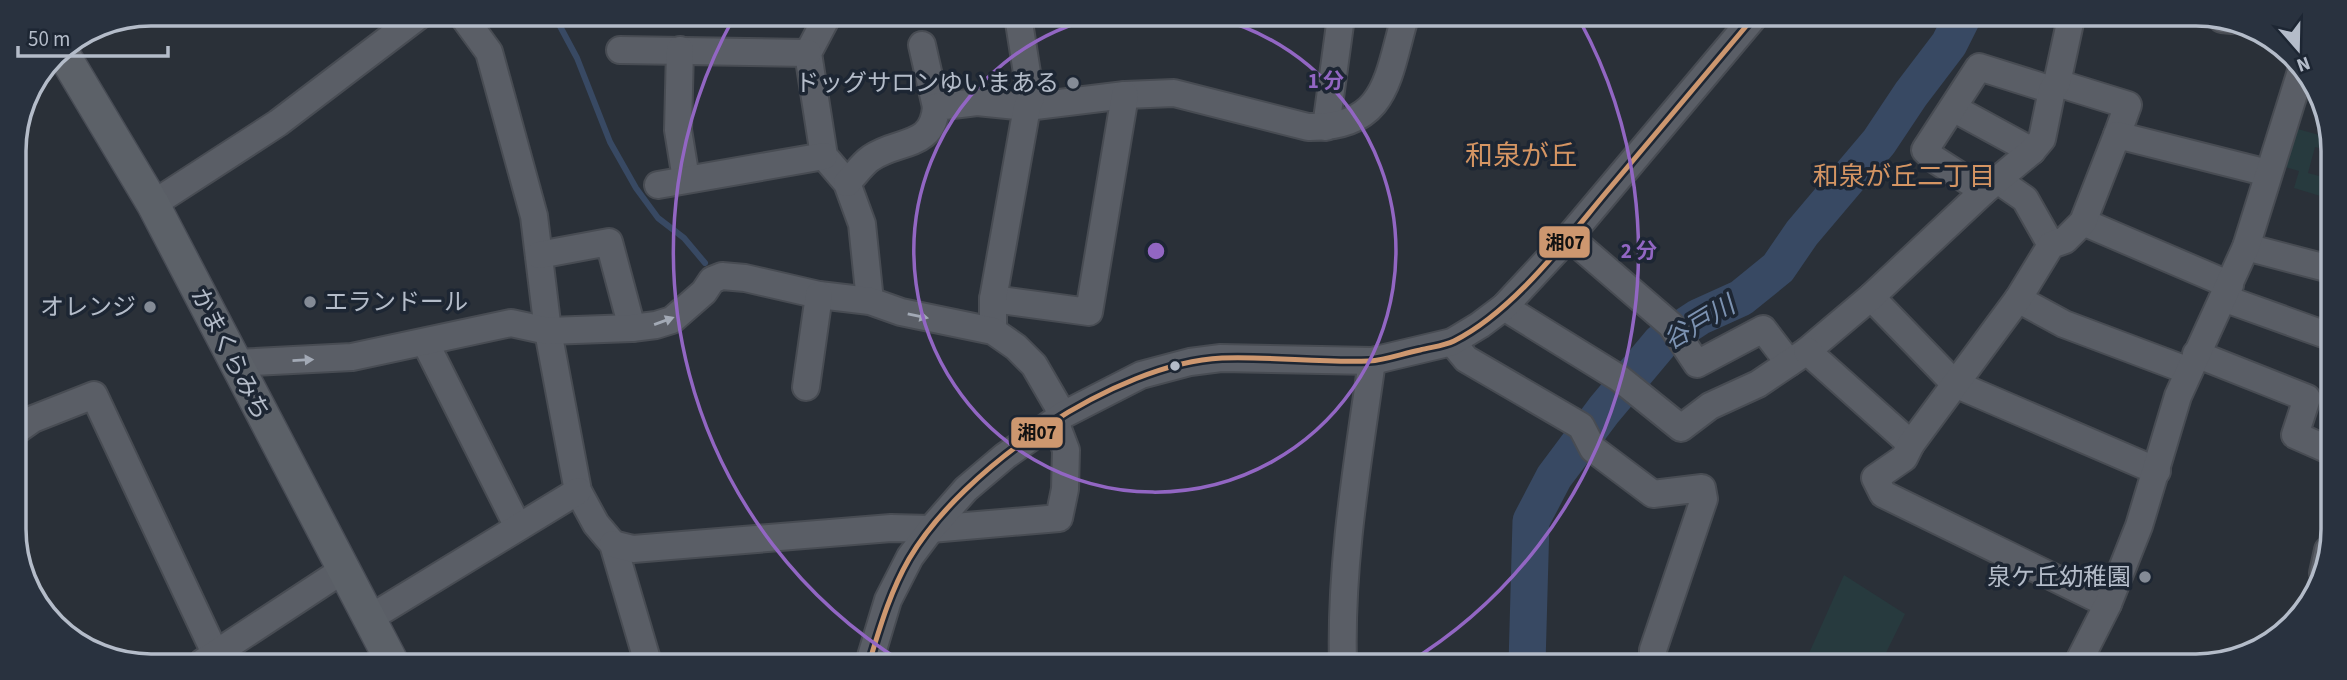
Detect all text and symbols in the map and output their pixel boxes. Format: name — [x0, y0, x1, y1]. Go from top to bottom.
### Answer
scale bar — [18, 14, 168, 58]
north arrow — [2263, 14, 2333, 84]
text: 50 m — [28, 24, 70, 54]
text: N — [2293, 49, 2314, 78]
place label: ドッグサロンゆいまある — [795, 66, 1059, 101]
text: 1 分 — [1308, 66, 1344, 96]
marker: ドッグサロンゆいまある — [1065, 75, 1081, 91]
district label: 和泉が丘 — [1465, 136, 1577, 176]
district label: 和泉が丘二丁目 — [1813, 158, 1995, 195]
line badge: 湘07 — [1538, 225, 1591, 259]
text: 湘07 — [1545, 230, 1585, 257]
text: 2 分 — [1621, 236, 1657, 266]
centre of rings — [1144, 239, 1168, 263]
street label: かまくらみち — [182, 282, 278, 426]
place label: エランドール — [324, 285, 468, 320]
water label: 谷戸川 — [1656, 286, 1745, 359]
place label: オレンジ — [40, 290, 136, 325]
marker: エランドール — [302, 294, 318, 310]
marker: オレンジ — [142, 299, 158, 315]
one-way arrow — [907, 310, 929, 321]
one-way arrow — [653, 315, 674, 326]
one-way arrow — [293, 354, 315, 365]
unlabelled marker — [1168, 359, 1182, 373]
line badge: 湘07 — [1010, 416, 1064, 449]
text: 湘07 — [1017, 420, 1057, 447]
place label: 泉ケ丘幼稚園 — [1987, 560, 2131, 595]
marker: 泉ケ丘幼稚園 — [2137, 569, 2153, 585]

